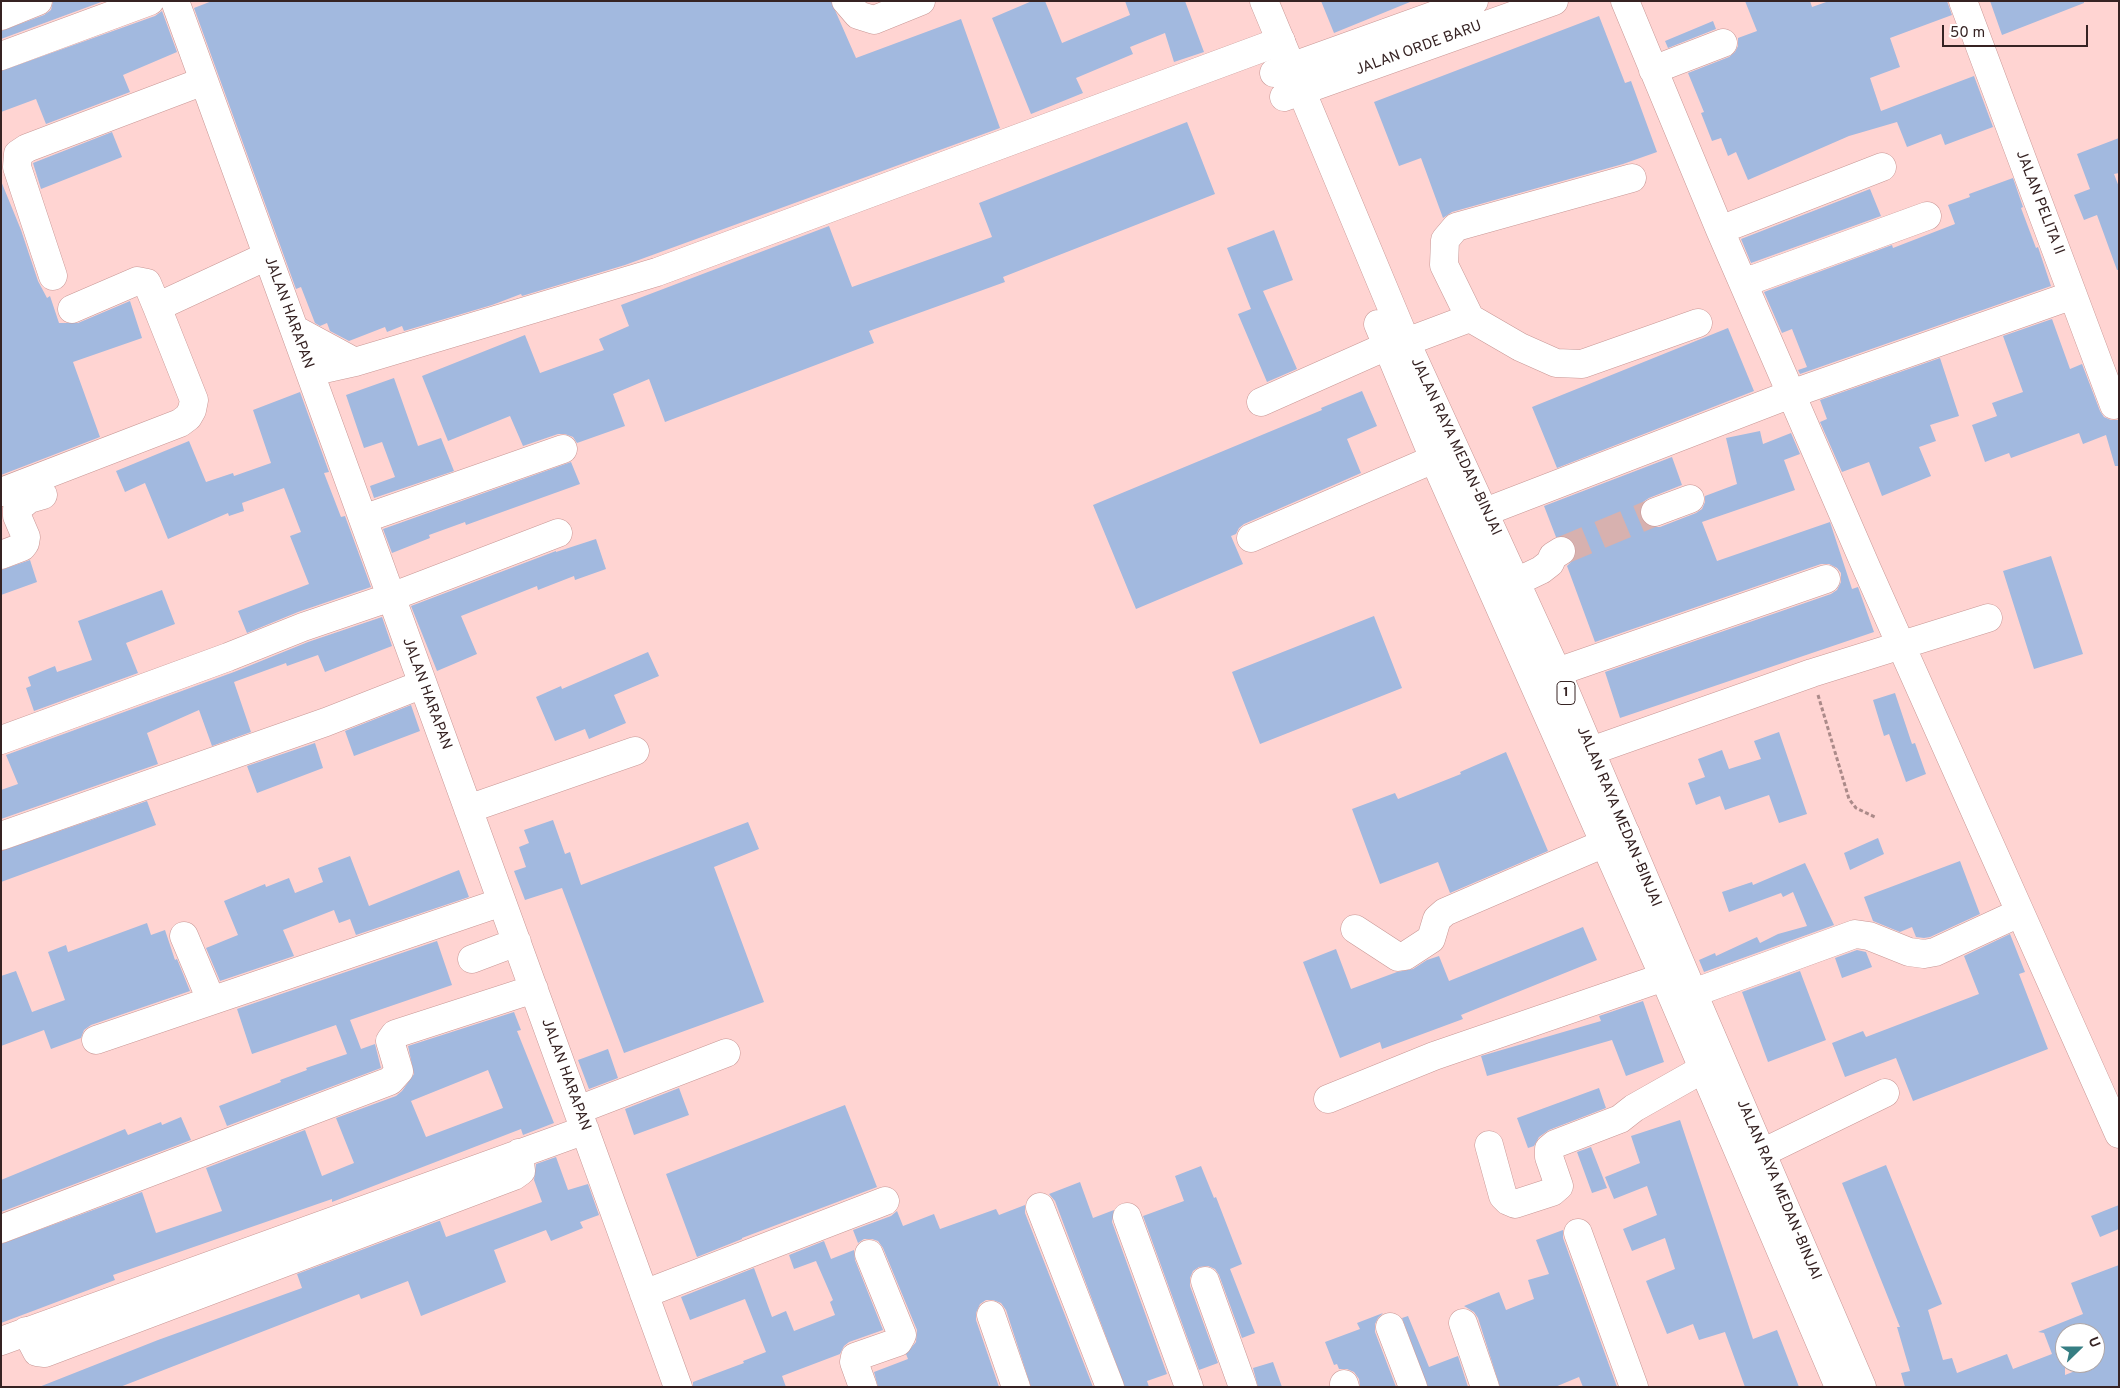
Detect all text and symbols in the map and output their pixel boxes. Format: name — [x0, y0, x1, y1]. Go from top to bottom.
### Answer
scale bar — [1945, 15, 2091, 47]
street label: JALAN ORDE BARU — [1353, 18, 1485, 80]
text: 50 m — [1950, 24, 1985, 43]
street label: JALAN PELITA II — [2011, 148, 2067, 258]
street label: JALAN HARAPAN — [259, 254, 317, 372]
street label: JALAN RAYA MEDAN-BINJAI — [1406, 355, 1504, 539]
street label: JALAN HARAPAN — [397, 635, 455, 753]
road number: 1 — [1557, 681, 1575, 704]
street label: JALAN RAYA MEDAN-BINJAI — [1572, 724, 1664, 910]
street label: JALAN HARAPAN — [536, 1016, 594, 1134]
street label: JALAN RAYA MEDAN-BINJAI — [1732, 1097, 1824, 1283]
north arrow — [2055, 1323, 2105, 1373]
text: U — [2084, 1335, 2103, 1350]

